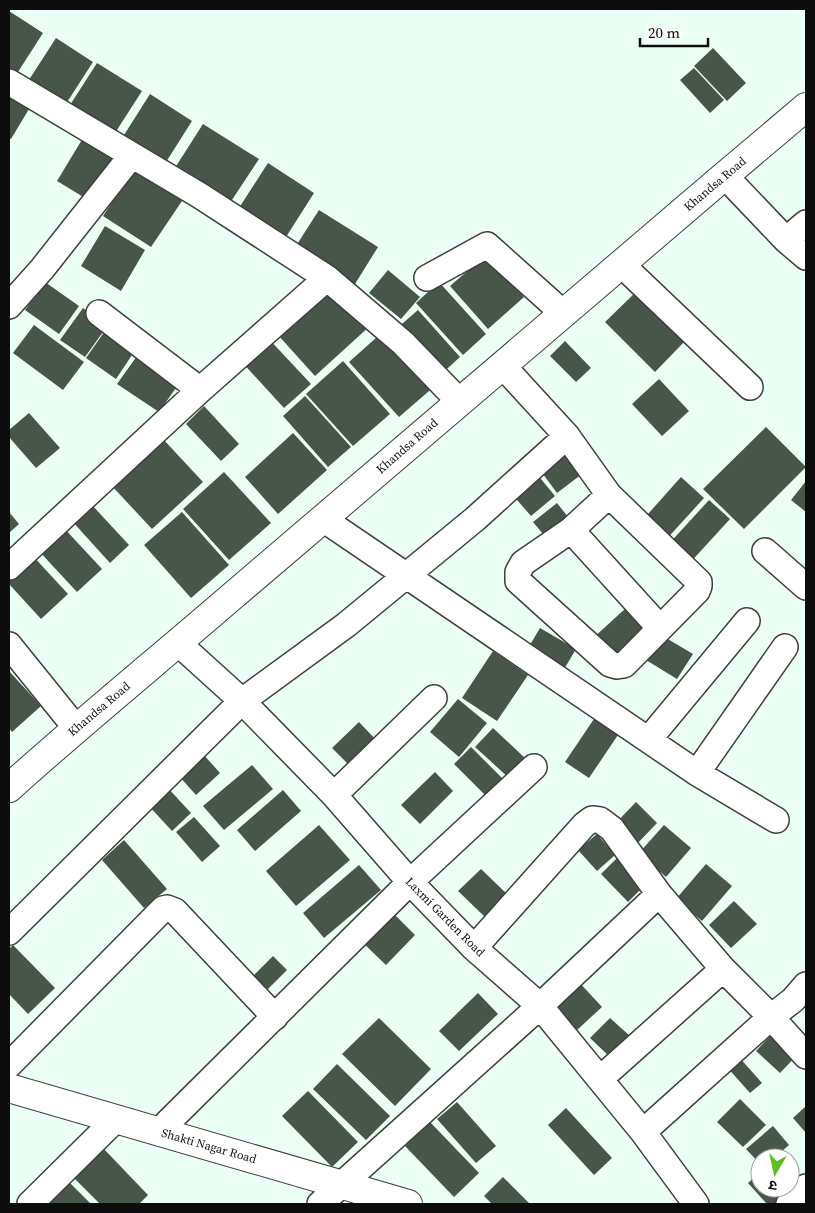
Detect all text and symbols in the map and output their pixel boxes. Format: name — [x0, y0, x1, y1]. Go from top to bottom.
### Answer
scale bar — [640, 15, 708, 47]
text: 20 m — [648, 22, 680, 43]
street label: Khandsa Road — [680, 153, 750, 215]
street label: Khandsa Road — [373, 415, 441, 477]
street label: Khandsa Road — [64, 678, 134, 740]
street label: Laxmi Garden Road — [402, 874, 488, 960]
street label: Shakti Nagar Road — [160, 1125, 258, 1167]
north arrow — [750, 1148, 800, 1198]
text: उ — [767, 1175, 779, 1196]

